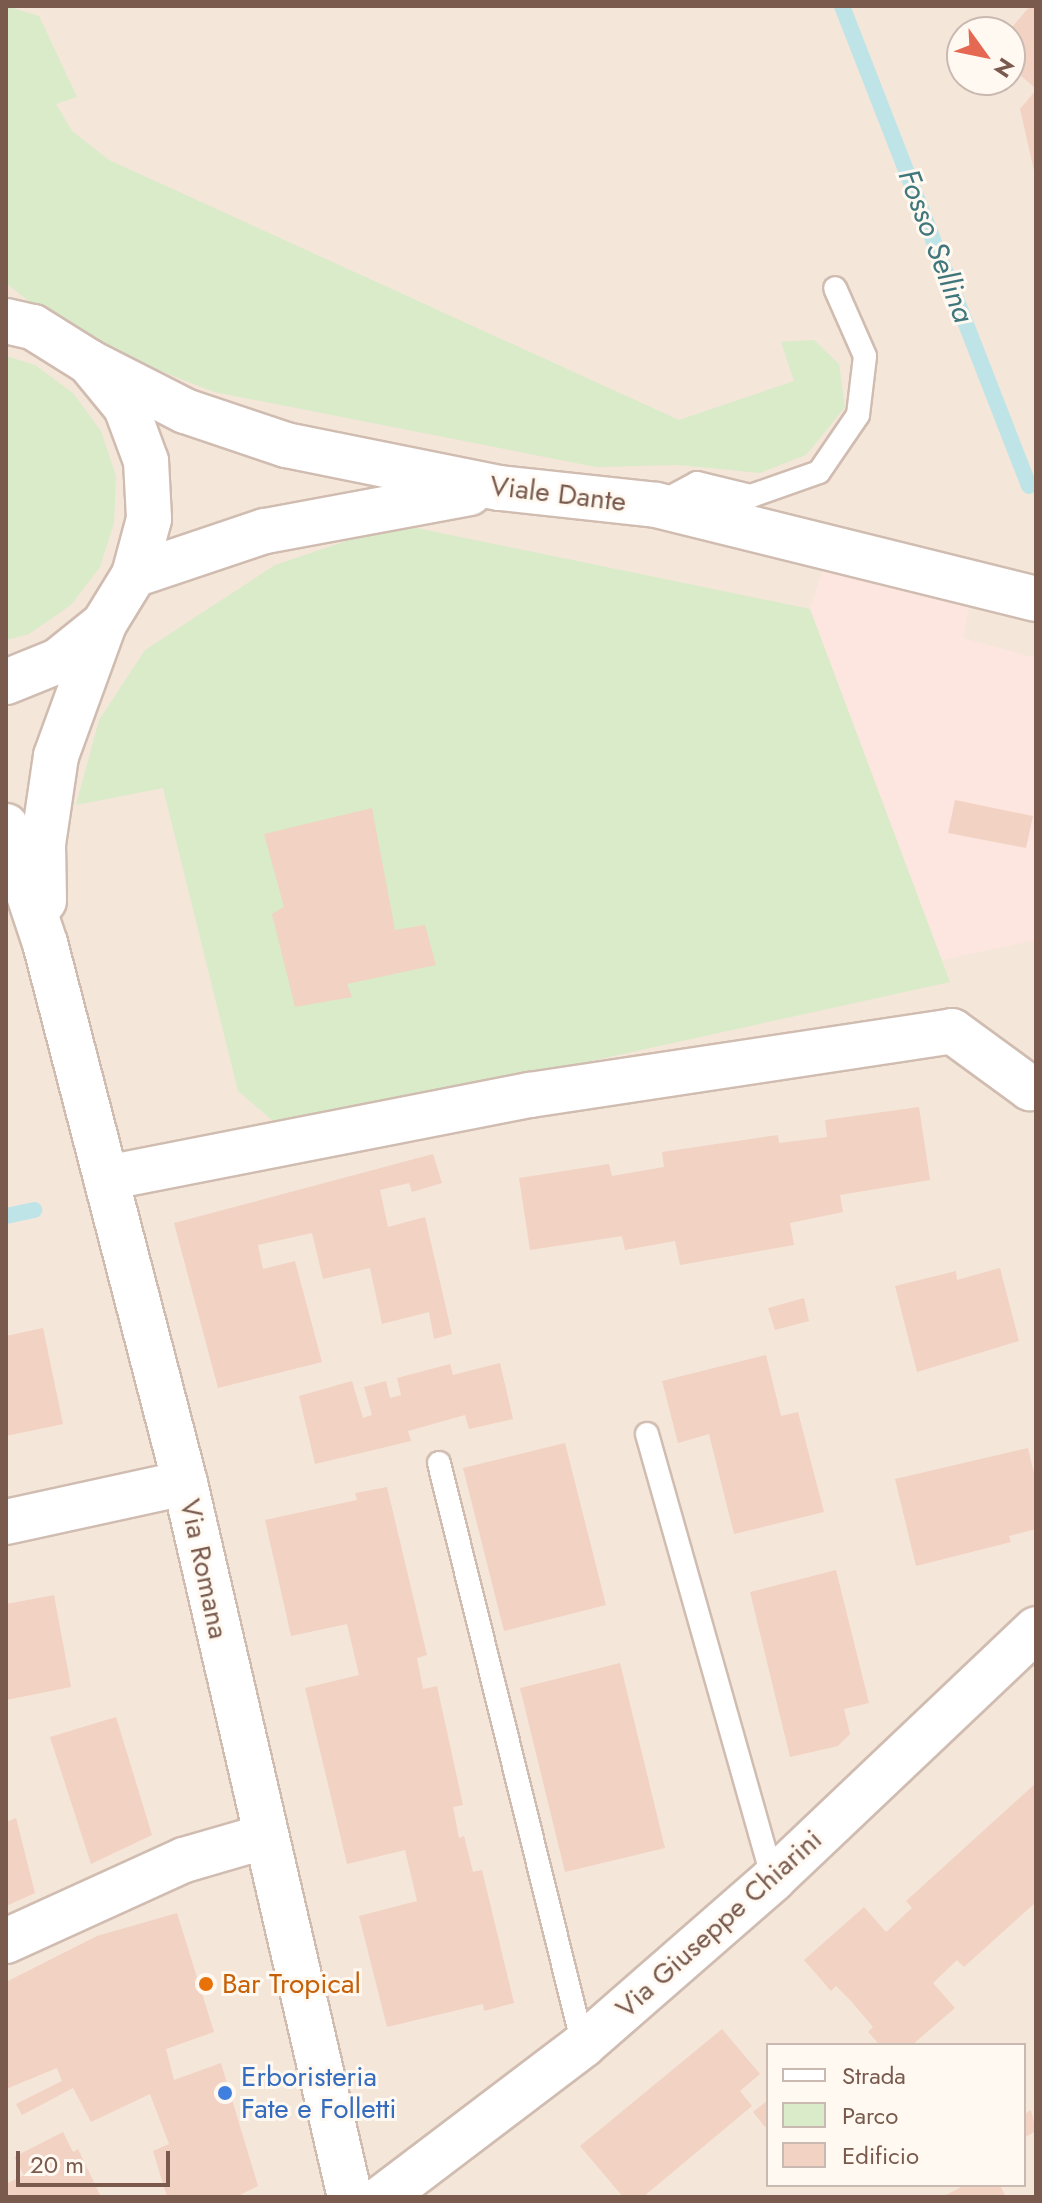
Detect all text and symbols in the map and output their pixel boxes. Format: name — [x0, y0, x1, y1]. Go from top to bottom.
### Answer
north arrow — [946, 16, 1026, 96]
text: N — [986, 52, 1023, 84]
water label: Fosso Sellina — [890, 164, 982, 328]
street label: Viale Dante — [488, 469, 628, 519]
street label: Via Romana — [173, 1496, 235, 1642]
street label: Via Giuseppe Chiarini — [609, 1823, 829, 2025]
place label: Bar Tropical — [222, 1967, 361, 2001]
marker: Bar Tropical — [197, 1975, 215, 1993]
legend — [766, 2043, 1026, 2187]
text: Strada — [842, 2058, 906, 2093]
place label: Erboristeria Fate e Folletti — [241, 2060, 396, 2126]
marker: Erboristeria Fate e Folletti — [216, 2084, 234, 2102]
text: Parco — [842, 2098, 898, 2133]
scale bar — [20, 2135, 174, 2185]
text: Edificio — [842, 2138, 919, 2173]
text: 20 m — [30, 2147, 84, 2182]

